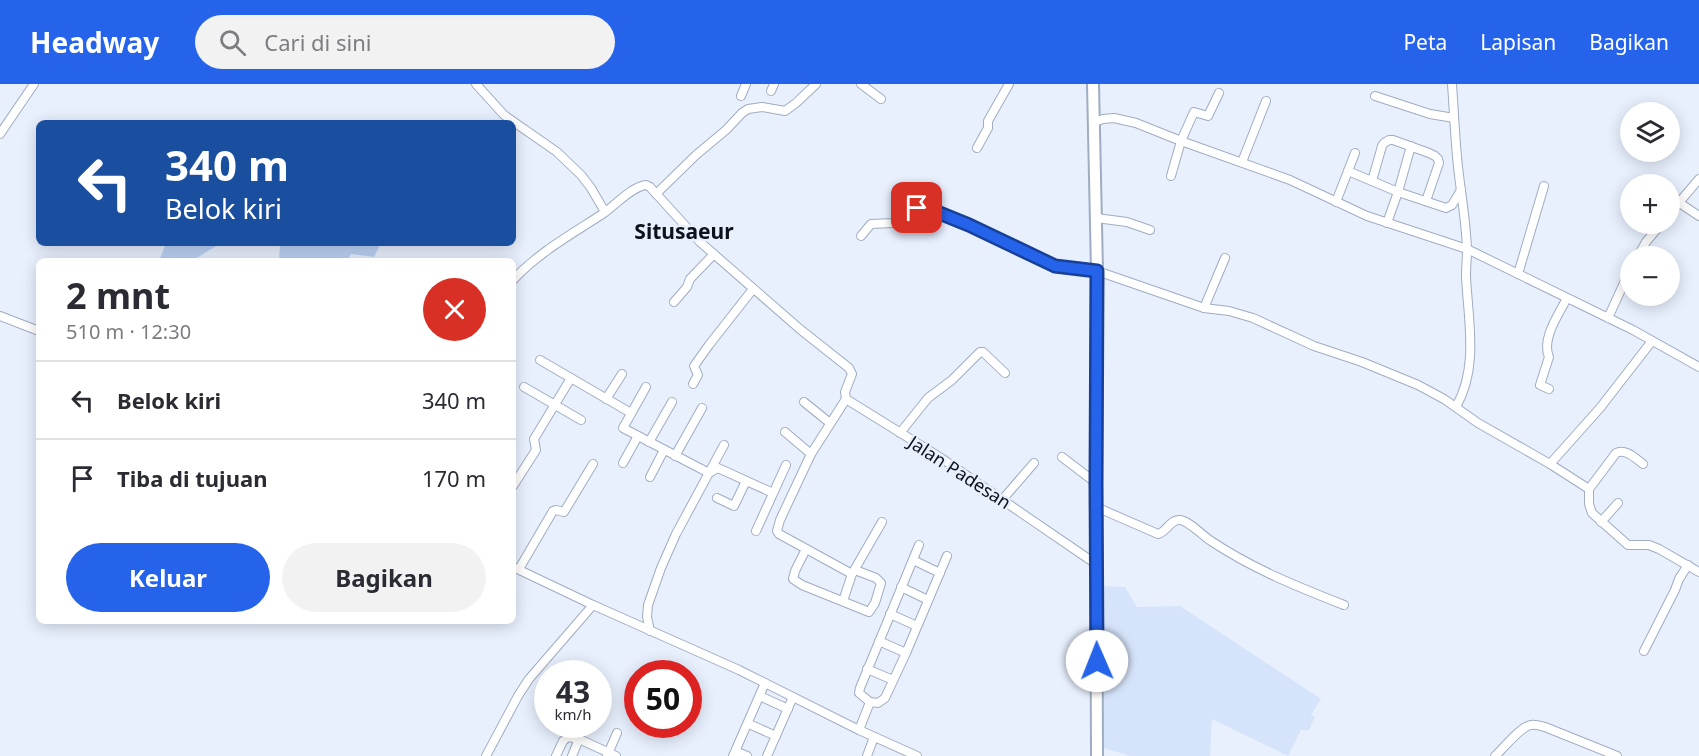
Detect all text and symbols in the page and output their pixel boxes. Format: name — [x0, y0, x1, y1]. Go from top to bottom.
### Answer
search box — [195, 15, 615, 69]
text: Headway — [30, 23, 159, 61]
icon: search — [216, 26, 249, 59]
text: Cari di sini — [264, 27, 371, 57]
text: Peta — [1403, 28, 1447, 56]
text: Lapisan — [1480, 28, 1556, 56]
text: Bagikan — [1589, 28, 1669, 56]
map controls — [1620, 102, 1680, 306]
button: layers — [1620, 102, 1680, 162]
text: 340 m — [165, 136, 289, 193]
icon: left — [66, 144, 144, 222]
button: + — [1620, 174, 1680, 234]
pin — [891, 182, 942, 233]
text: Belok kiri — [165, 190, 282, 227]
icon: arrive — [900, 191, 933, 224]
district label: Situsaeur — [634, 217, 734, 245]
button: − — [1620, 246, 1680, 306]
text: 2 mnt — [66, 271, 170, 320]
button: close — [423, 278, 486, 341]
text: 510 m · 12:30 — [66, 318, 191, 345]
icon: left — [66, 384, 99, 417]
text: Belok kiri — [117, 385, 221, 415]
text: 340 m — [422, 385, 486, 415]
street label: Jalan Padesan — [902, 429, 1016, 514]
icon: arrive — [66, 462, 99, 495]
text: Tiba di tujuan — [117, 463, 267, 493]
text: 170 m — [422, 463, 486, 493]
button: Keluar — [66, 543, 270, 612]
button: Bagikan — [282, 543, 486, 612]
position arrow — [1065, 629, 1129, 693]
speed limit sign: 50 — [624, 660, 702, 738]
text: 43 — [556, 671, 590, 712]
text: km/h — [555, 704, 591, 724]

